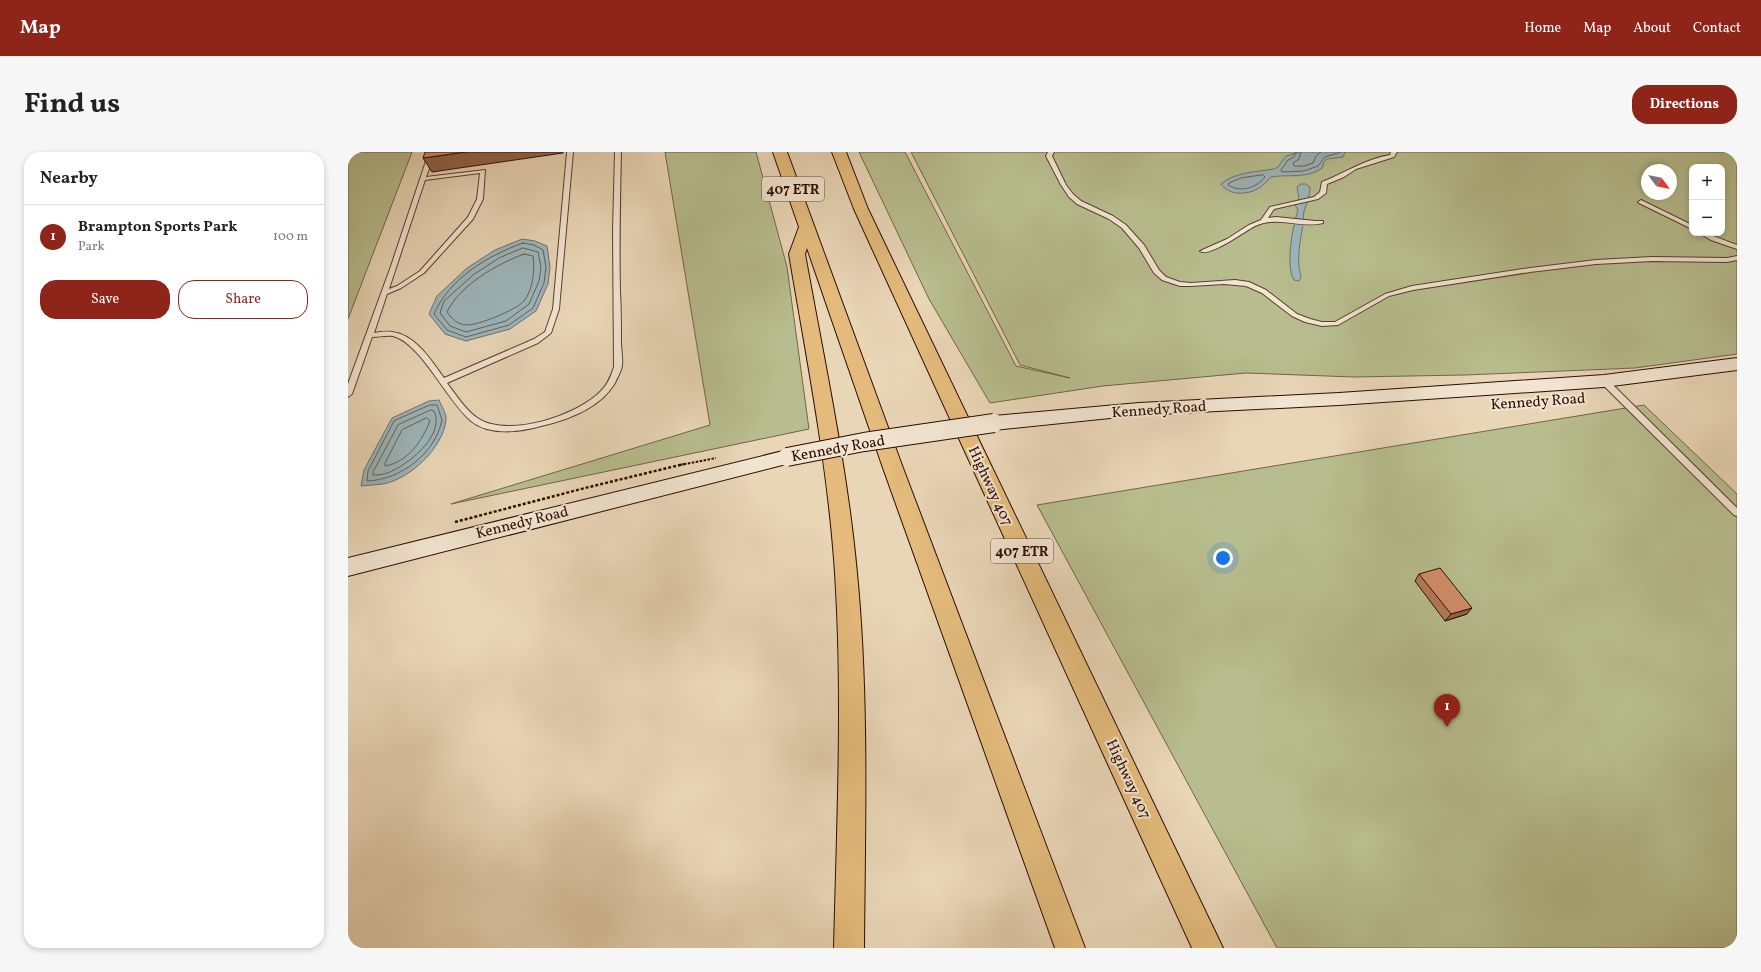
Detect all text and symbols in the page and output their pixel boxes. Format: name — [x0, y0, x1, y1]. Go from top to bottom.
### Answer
text: Map — [20, 15, 61, 41]
text: Home — [1524, 19, 1561, 38]
text: Map — [1583, 19, 1611, 38]
text: About — [1633, 19, 1671, 38]
text: Contact — [1693, 19, 1741, 38]
text: Find us — [24, 85, 120, 124]
button: Directions — [1632, 85, 1737, 124]
north arrow — [1641, 164, 1677, 200]
map controls — [1689, 164, 1725, 236]
button: + — [1689, 164, 1725, 200]
text: Nearby — [40, 167, 98, 190]
road number: 407 ETR — [762, 177, 824, 201]
button: − — [1689, 200, 1725, 236]
text: Brampton Sports Park — [78, 217, 237, 238]
text: 1 — [50, 228, 56, 246]
text: 100 m — [273, 228, 308, 246]
text: Park — [78, 238, 105, 256]
button: Save — [40, 280, 170, 319]
button: Share — [178, 280, 308, 319]
street label: Kennedy Road — [1490, 389, 1586, 416]
street label: Kennedy Road — [1111, 397, 1207, 424]
street label: Kennedy Road — [790, 431, 887, 468]
street label: Highway 407 — [962, 443, 1017, 530]
street label: Kennedy Road — [474, 502, 571, 545]
road number: 407 ETR — [991, 539, 1053, 563]
your location — [1213, 548, 1233, 568]
pin: 1 — [1434, 694, 1460, 727]
street label: Highway 407 — [1100, 736, 1155, 823]

